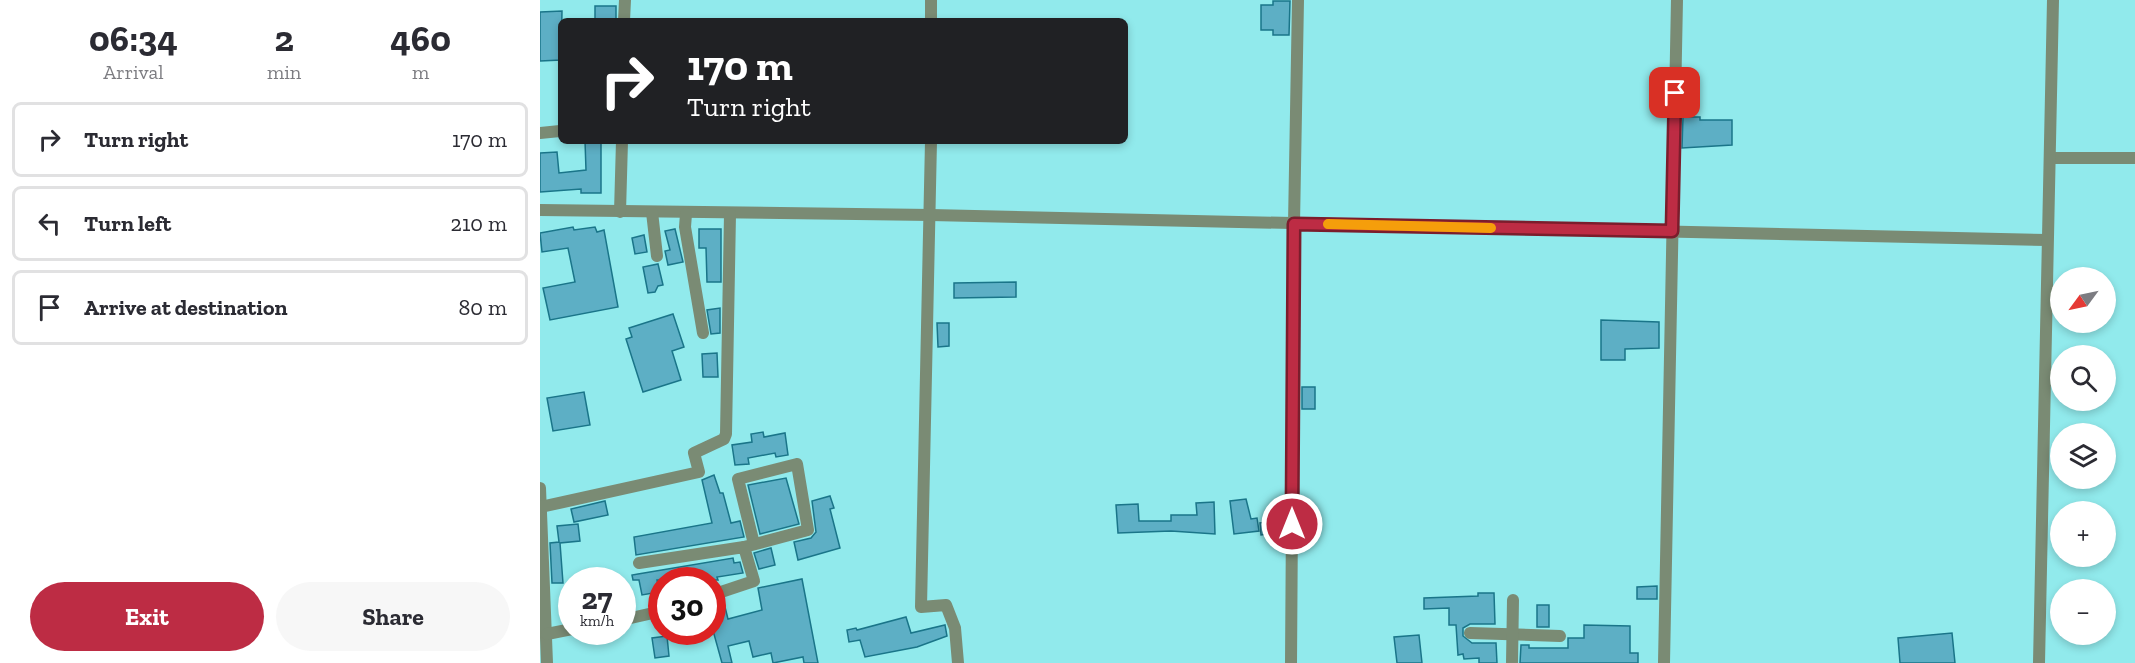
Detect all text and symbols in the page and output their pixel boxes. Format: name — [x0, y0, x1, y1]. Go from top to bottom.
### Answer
text: 06:34 — [89, 17, 178, 60]
text: 2 — [274, 17, 294, 60]
text: 460 — [390, 17, 451, 60]
text: 170 m — [687, 40, 793, 91]
icon: right — [588, 42, 666, 120]
text: Arrival — [103, 60, 164, 84]
text: min — [267, 60, 301, 84]
text: m — [412, 60, 429, 84]
pin — [1649, 67, 1700, 118]
icon: arrive — [1658, 76, 1691, 109]
text: Turn right — [687, 91, 811, 123]
icon: right — [33, 123, 66, 156]
text: Turn right — [84, 126, 188, 153]
text: 170 m — [452, 126, 507, 153]
icon: left — [33, 207, 66, 240]
text: Turn left — [84, 210, 171, 237]
text: 210 m — [451, 210, 507, 237]
north arrow — [2050, 267, 2116, 333]
map controls — [2050, 267, 2116, 645]
icon: arrive — [33, 291, 66, 324]
text: Arrive at destination — [84, 294, 287, 321]
text: 80 m — [459, 294, 507, 321]
button: search — [2050, 345, 2116, 411]
button: layers — [2050, 423, 2116, 489]
position arrow — [1260, 492, 1324, 556]
button: + — [2050, 501, 2116, 567]
speed limit sign: 30 — [648, 567, 726, 645]
button: − — [2050, 579, 2116, 645]
text: 27 — [582, 581, 612, 617]
button: Exit — [30, 582, 264, 651]
button: Share — [276, 582, 510, 651]
text: km/h — [580, 612, 614, 630]

